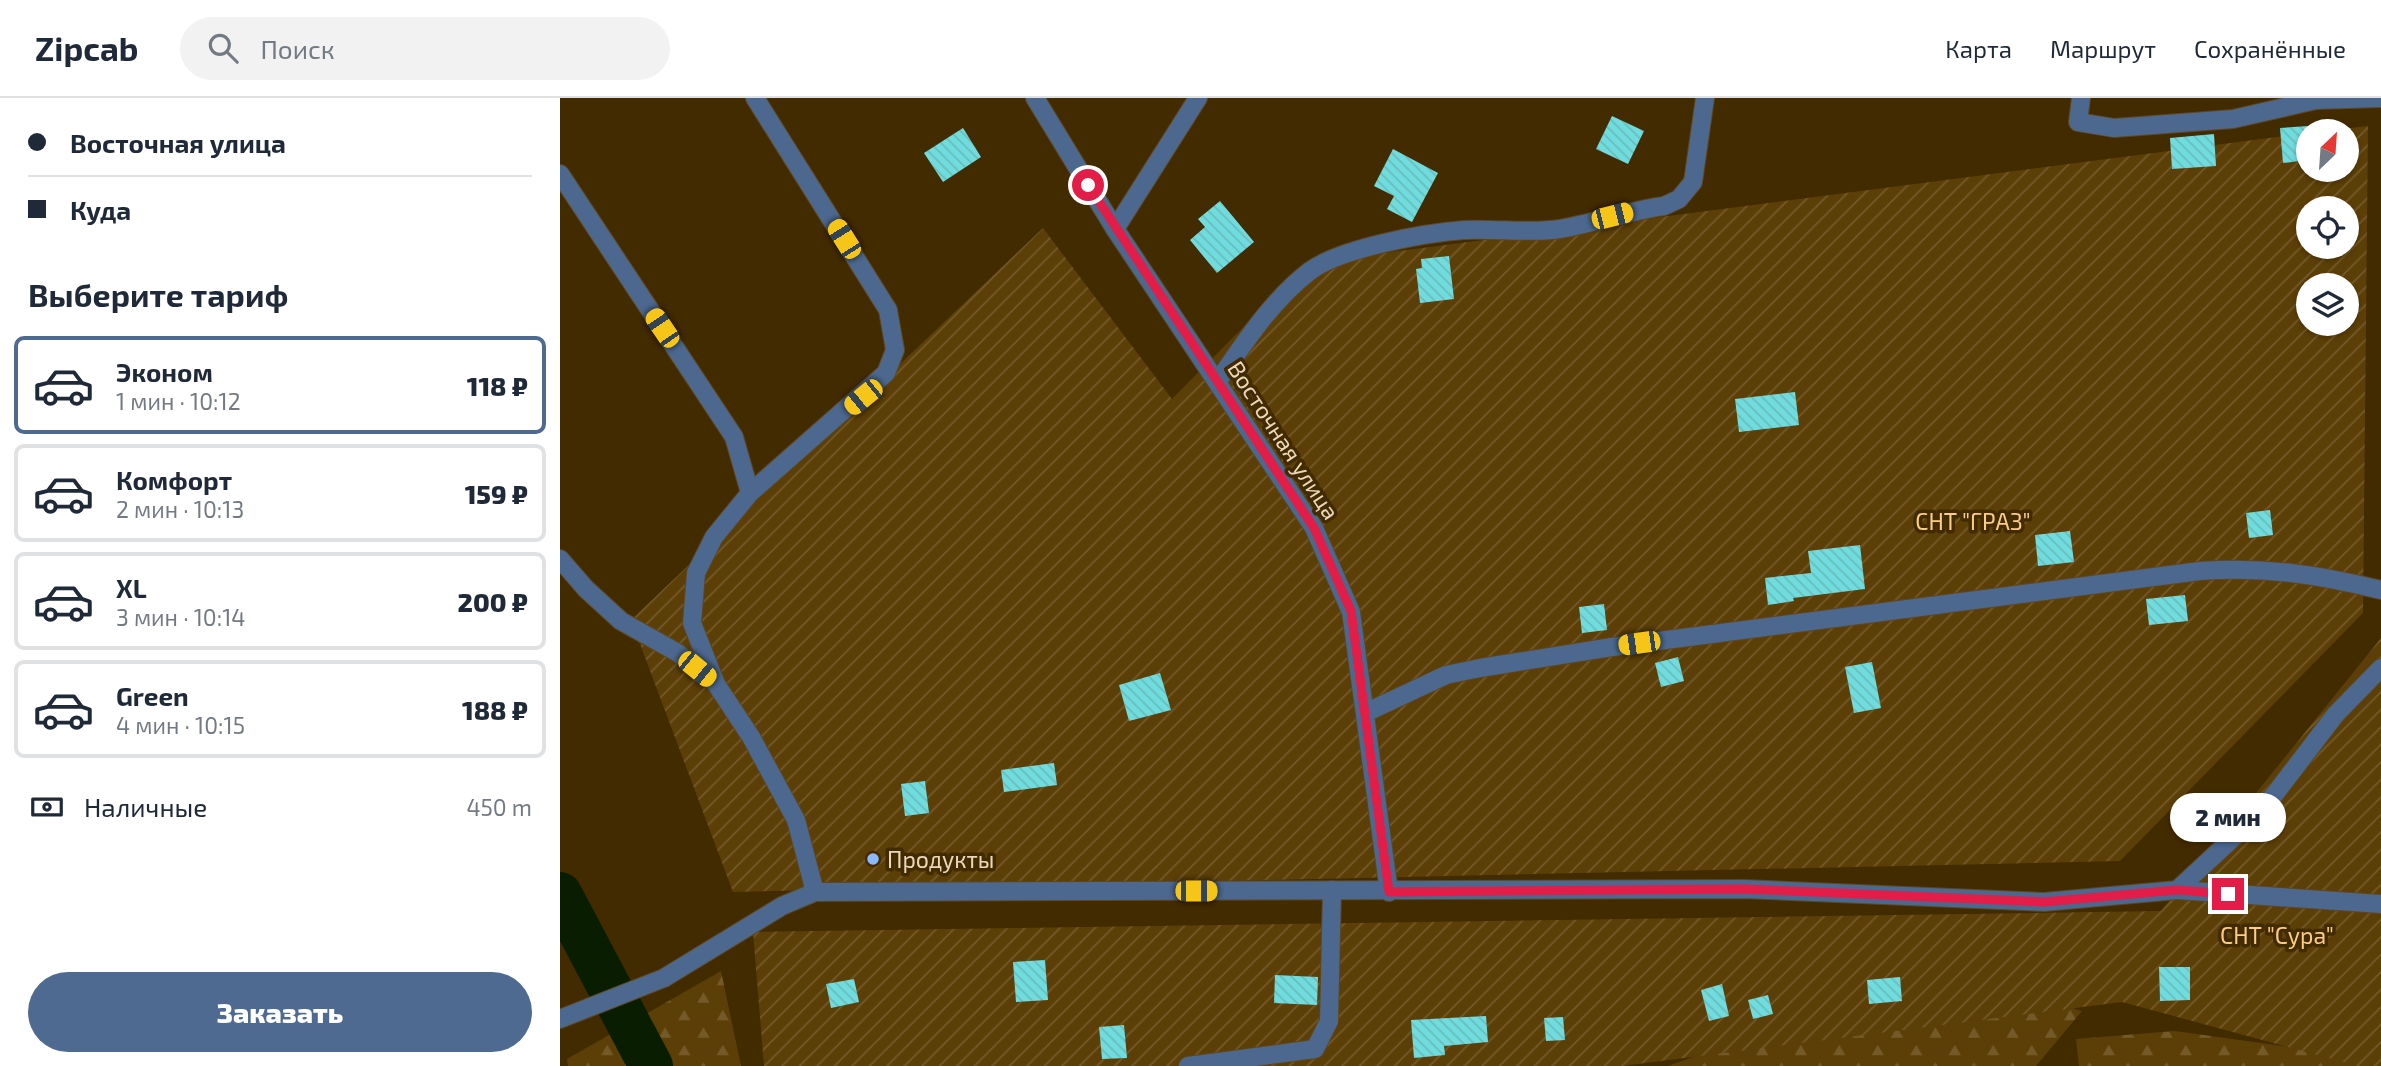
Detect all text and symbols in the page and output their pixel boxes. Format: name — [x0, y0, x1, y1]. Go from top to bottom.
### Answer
search box — [180, 17, 670, 80]
text: Zipcab — [35, 28, 138, 68]
icon: search — [204, 29, 242, 67]
text: Поиск — [260, 33, 335, 64]
text: Карта — [1945, 34, 2012, 63]
text: Маршрут — [2050, 34, 2156, 63]
text: Сохранённые — [2194, 34, 2346, 63]
north arrow — [2296, 119, 2359, 182]
map controls — [2296, 119, 2359, 336]
text: Восточная улица — [70, 127, 286, 158]
route start — [1072, 169, 1104, 201]
text: Куда — [70, 194, 131, 225]
button: locate — [2296, 196, 2359, 259]
car — [1590, 201, 1635, 231]
car — [824, 216, 865, 262]
button: layers — [2296, 273, 2359, 336]
text: Выберите тариф — [28, 275, 288, 313]
car — [642, 305, 683, 351]
icon: car — [32, 354, 95, 417]
text: Эконом — [116, 356, 213, 387]
street label: Восточная улица — [1222, 356, 1346, 525]
text: 118 ₽ — [467, 370, 528, 401]
car — [841, 376, 886, 418]
text: 1 мин · 10:12 — [116, 387, 241, 415]
icon: car — [32, 462, 95, 525]
text: Комфорт — [116, 464, 232, 495]
text: 159 ₽ — [465, 478, 528, 509]
text: 2 мин · 10:13 — [116, 495, 244, 523]
park label: СНТ "ГРАЗ" — [1915, 507, 2031, 535]
icon: car — [32, 570, 95, 633]
text: XL — [116, 572, 147, 603]
text: 200 ₽ — [458, 586, 528, 617]
text: 3 мин · 10:14 — [116, 603, 245, 631]
car — [1617, 630, 1662, 656]
car — [675, 648, 720, 690]
icon: car — [32, 678, 95, 741]
text: Green — [116, 680, 189, 711]
text: 188 ₽ — [462, 694, 528, 725]
text: 4 мин · 10:15 — [116, 711, 245, 739]
icon: cash — [28, 788, 66, 826]
text: Наличные — [84, 791, 207, 822]
callout: 2 мин — [2170, 792, 2286, 842]
text: 450 m — [466, 793, 532, 821]
text: 2 мин — [2195, 803, 2261, 831]
place label: Продукты — [887, 845, 994, 874]
marker: Продукты — [865, 851, 881, 867]
route end — [2212, 878, 2244, 910]
car — [1176, 881, 1218, 902]
park label: СНТ "Сура" — [2220, 921, 2334, 950]
button: Заказать — [28, 972, 532, 1052]

